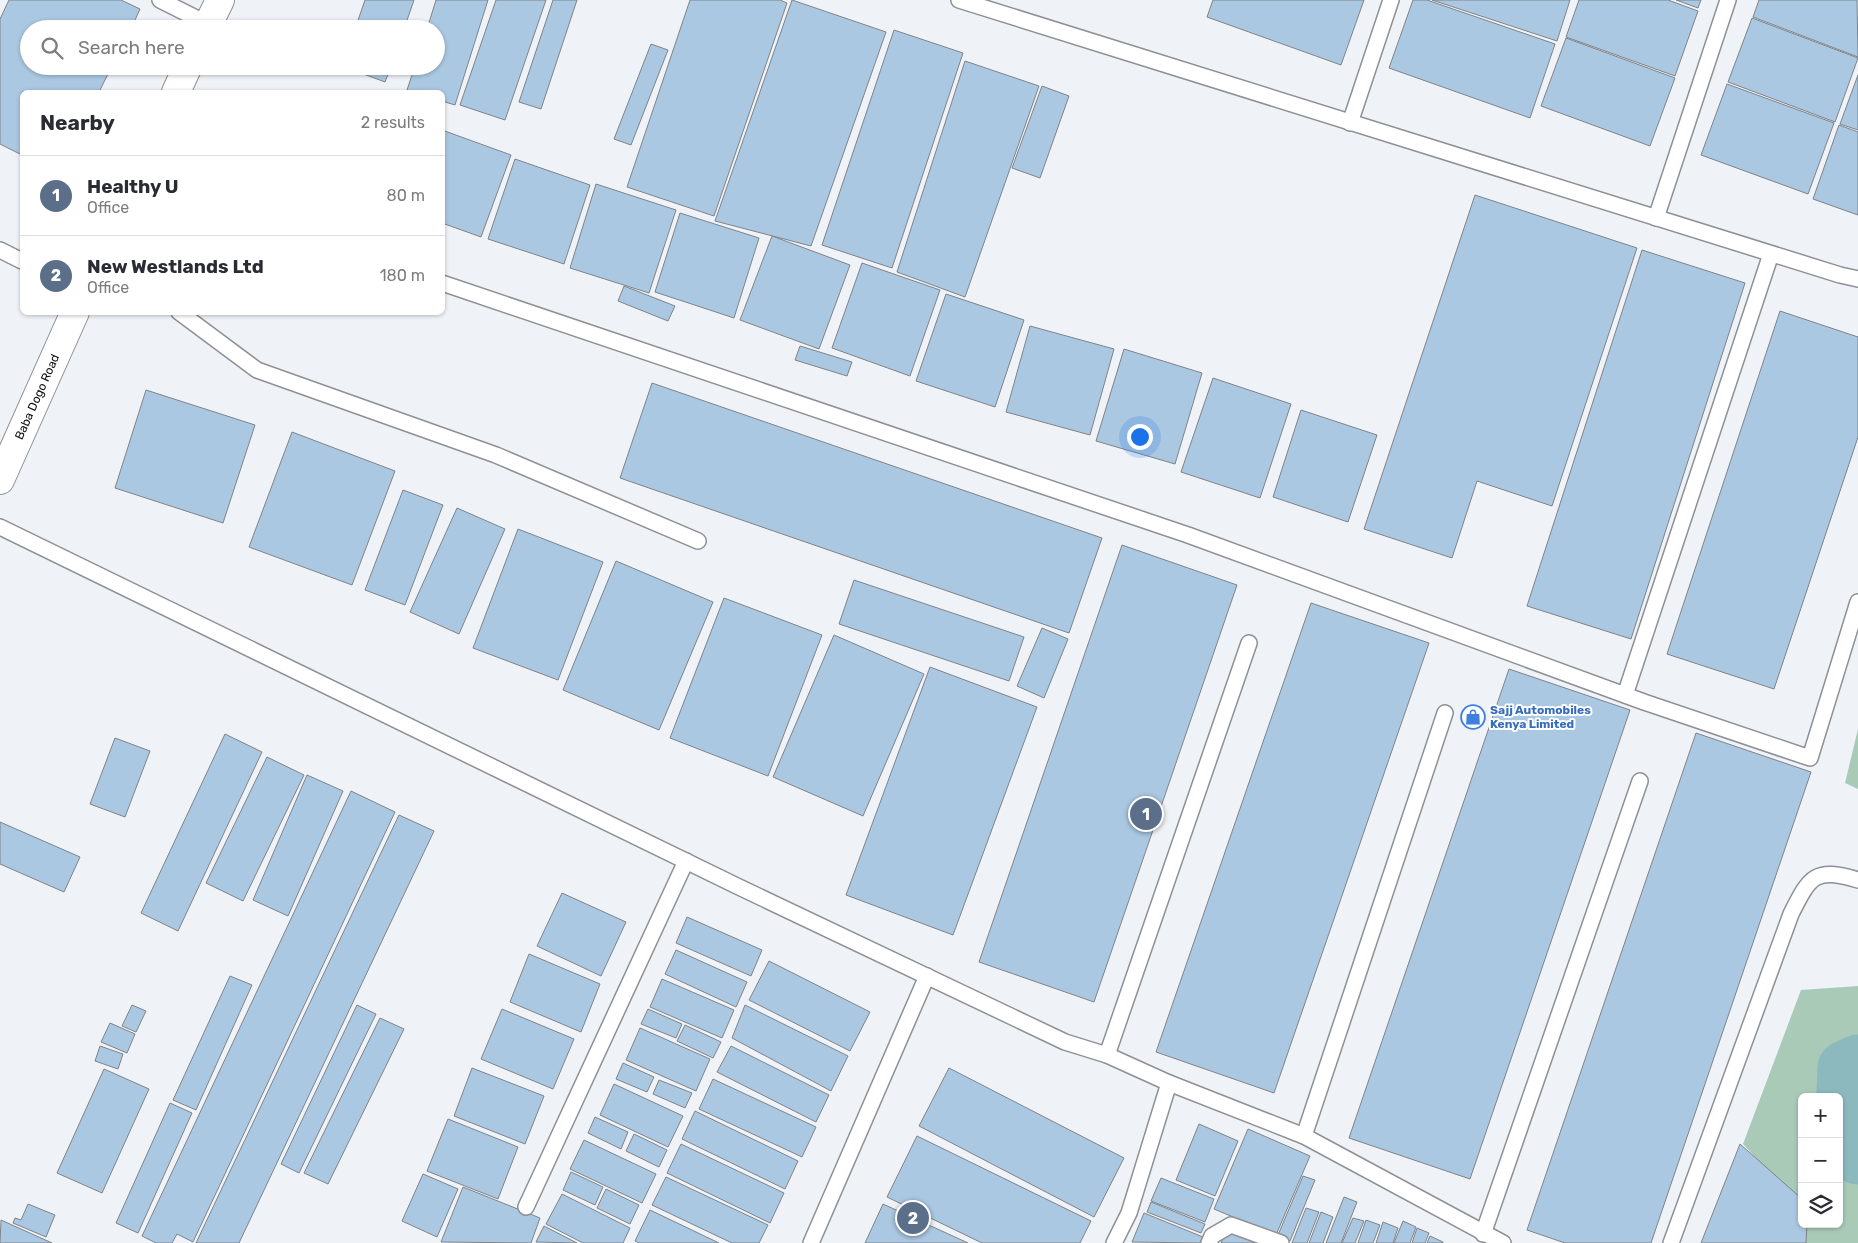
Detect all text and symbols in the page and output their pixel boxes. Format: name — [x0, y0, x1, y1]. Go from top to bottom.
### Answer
search box — [20, 20, 445, 75]
icon: search — [38, 34, 66, 62]
text: Search here — [78, 36, 185, 59]
text: Nearby — [40, 110, 115, 135]
text: 2 results — [361, 113, 425, 132]
text: Healthy U — [87, 175, 179, 198]
text: 1 — [52, 186, 60, 205]
text: 80 m — [387, 186, 425, 205]
text: Office — [87, 198, 129, 217]
text: New Westlands Ltd — [87, 255, 264, 278]
text: 2 — [51, 266, 61, 285]
text: 180 m — [380, 266, 425, 285]
text: Office — [87, 278, 129, 297]
street label: Baba Dogo Road — [12, 352, 62, 442]
your location — [1127, 424, 1153, 450]
place label: Sajj Automobiles Kenya Limited — [1490, 703, 1591, 731]
shop icon: Sajj Automobiles Kenya Limited — [1460, 704, 1486, 730]
pin: 1 — [1130, 795, 1162, 833]
map controls — [1798, 1093, 1843, 1228]
button: + — [1798, 1093, 1843, 1138]
button: − — [1798, 1138, 1843, 1183]
button: layers — [1798, 1183, 1843, 1228]
pin: 2 — [897, 1199, 929, 1237]

